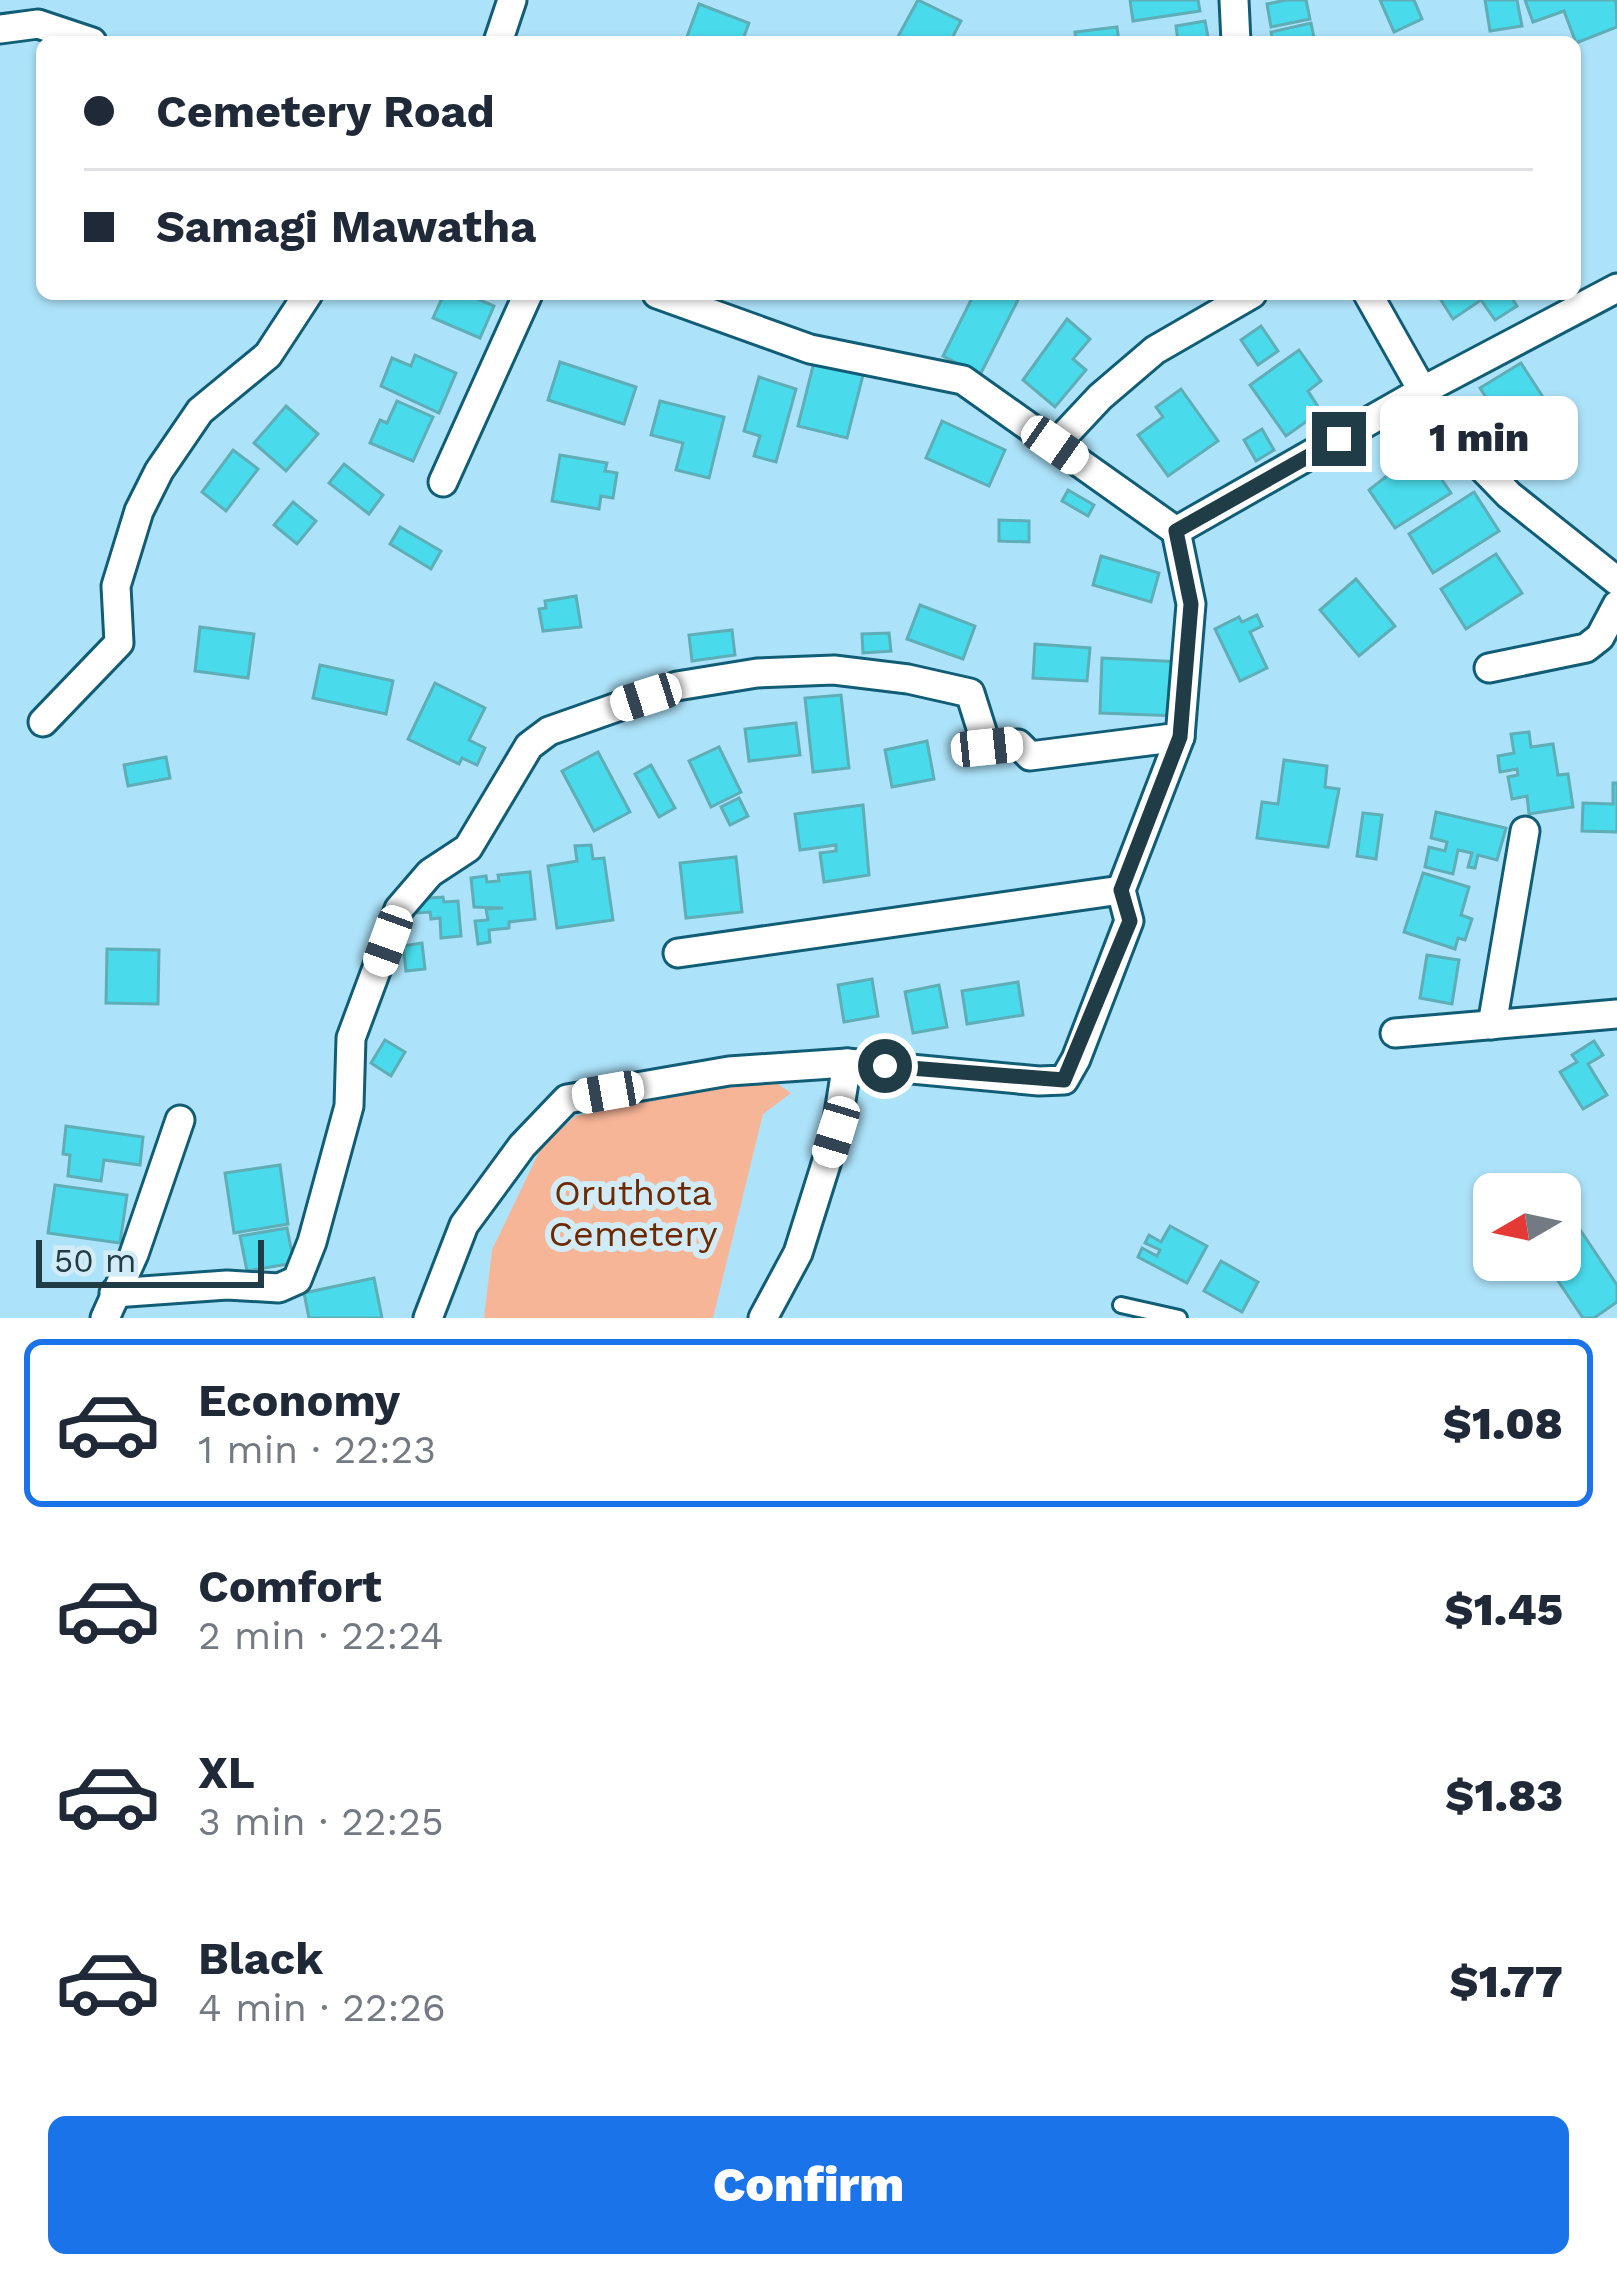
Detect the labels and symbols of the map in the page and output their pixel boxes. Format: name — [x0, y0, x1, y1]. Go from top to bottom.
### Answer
callout: 1 min — [1381, 397, 1579, 481]
car — [1015, 410, 1095, 480]
route end — [1312, 412, 1366, 466]
car — [606, 669, 686, 725]
car — [949, 725, 1025, 769]
car — [359, 901, 417, 981]
route start — [858, 1039, 912, 1093]
car — [569, 1068, 647, 1116]
car — [808, 1092, 864, 1172]
park label: Oruthota Cemetery — [548, 1172, 718, 1255]
north arrow — [1473, 1173, 1581, 1281]
scale bar — [36, 1234, 264, 1287]

